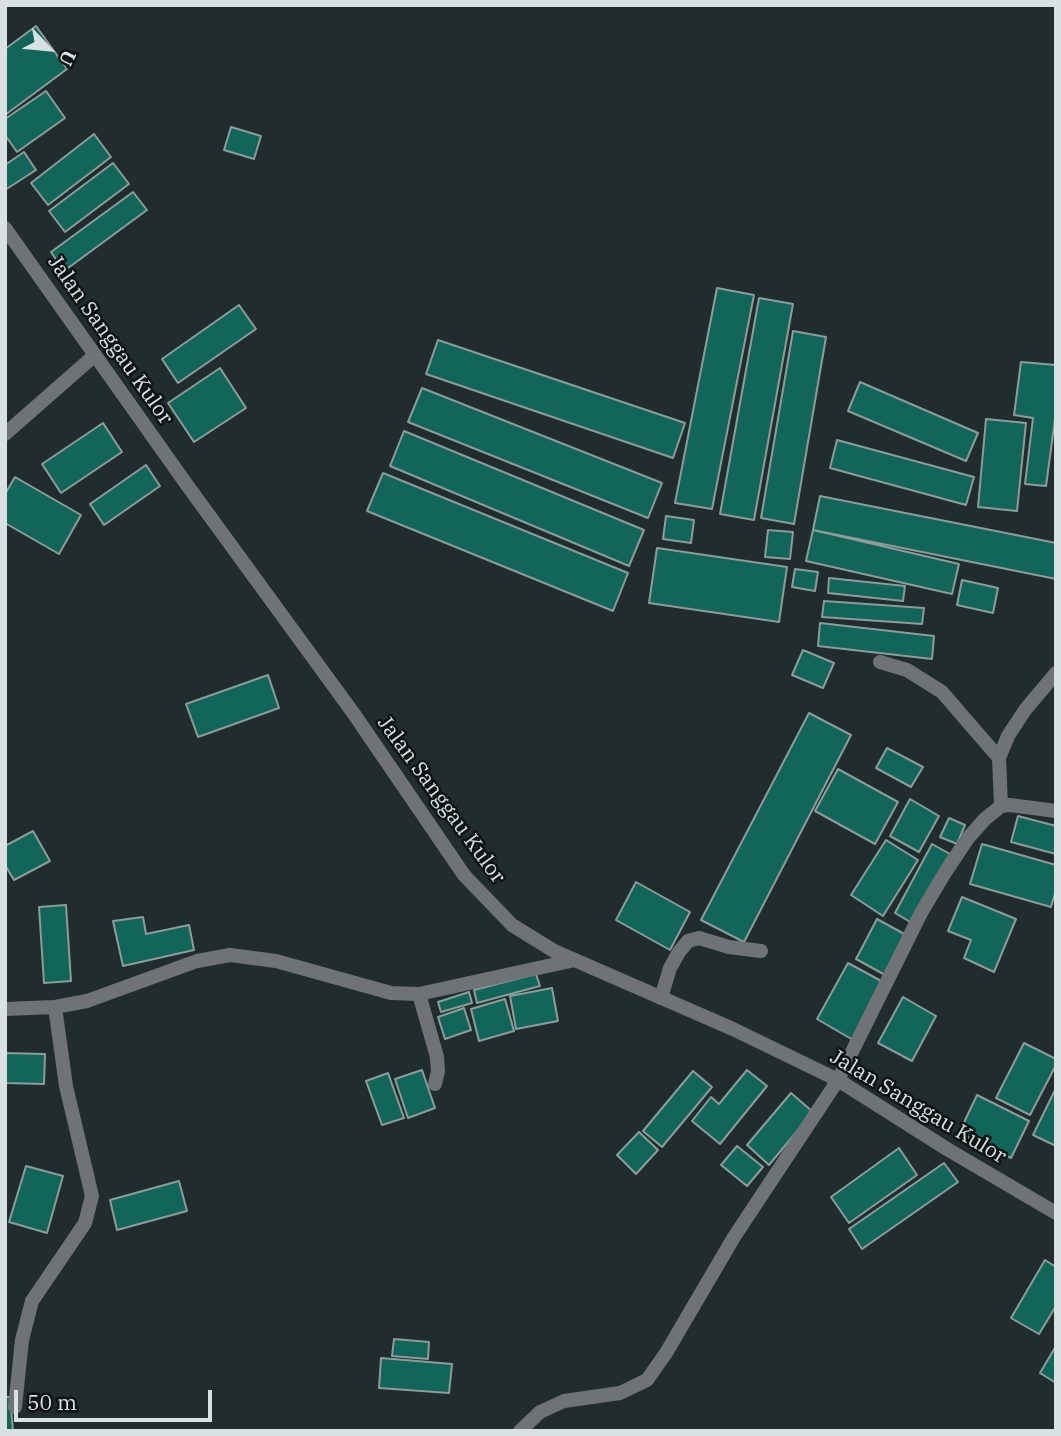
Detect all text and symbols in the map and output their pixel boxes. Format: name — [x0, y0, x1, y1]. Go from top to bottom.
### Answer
north arrow — [14, 14, 84, 84]
text: U — [54, 46, 82, 70]
street label: Jalan Sanggau Kulor — [42, 250, 178, 430]
street label: Jalan Sanggau Kulor — [372, 711, 510, 889]
street label: Jalan Sanggau Kulor — [825, 1044, 1011, 1170]
scale bar — [18, 1376, 215, 1420]
text: 50 m — [27, 1388, 77, 1416]

